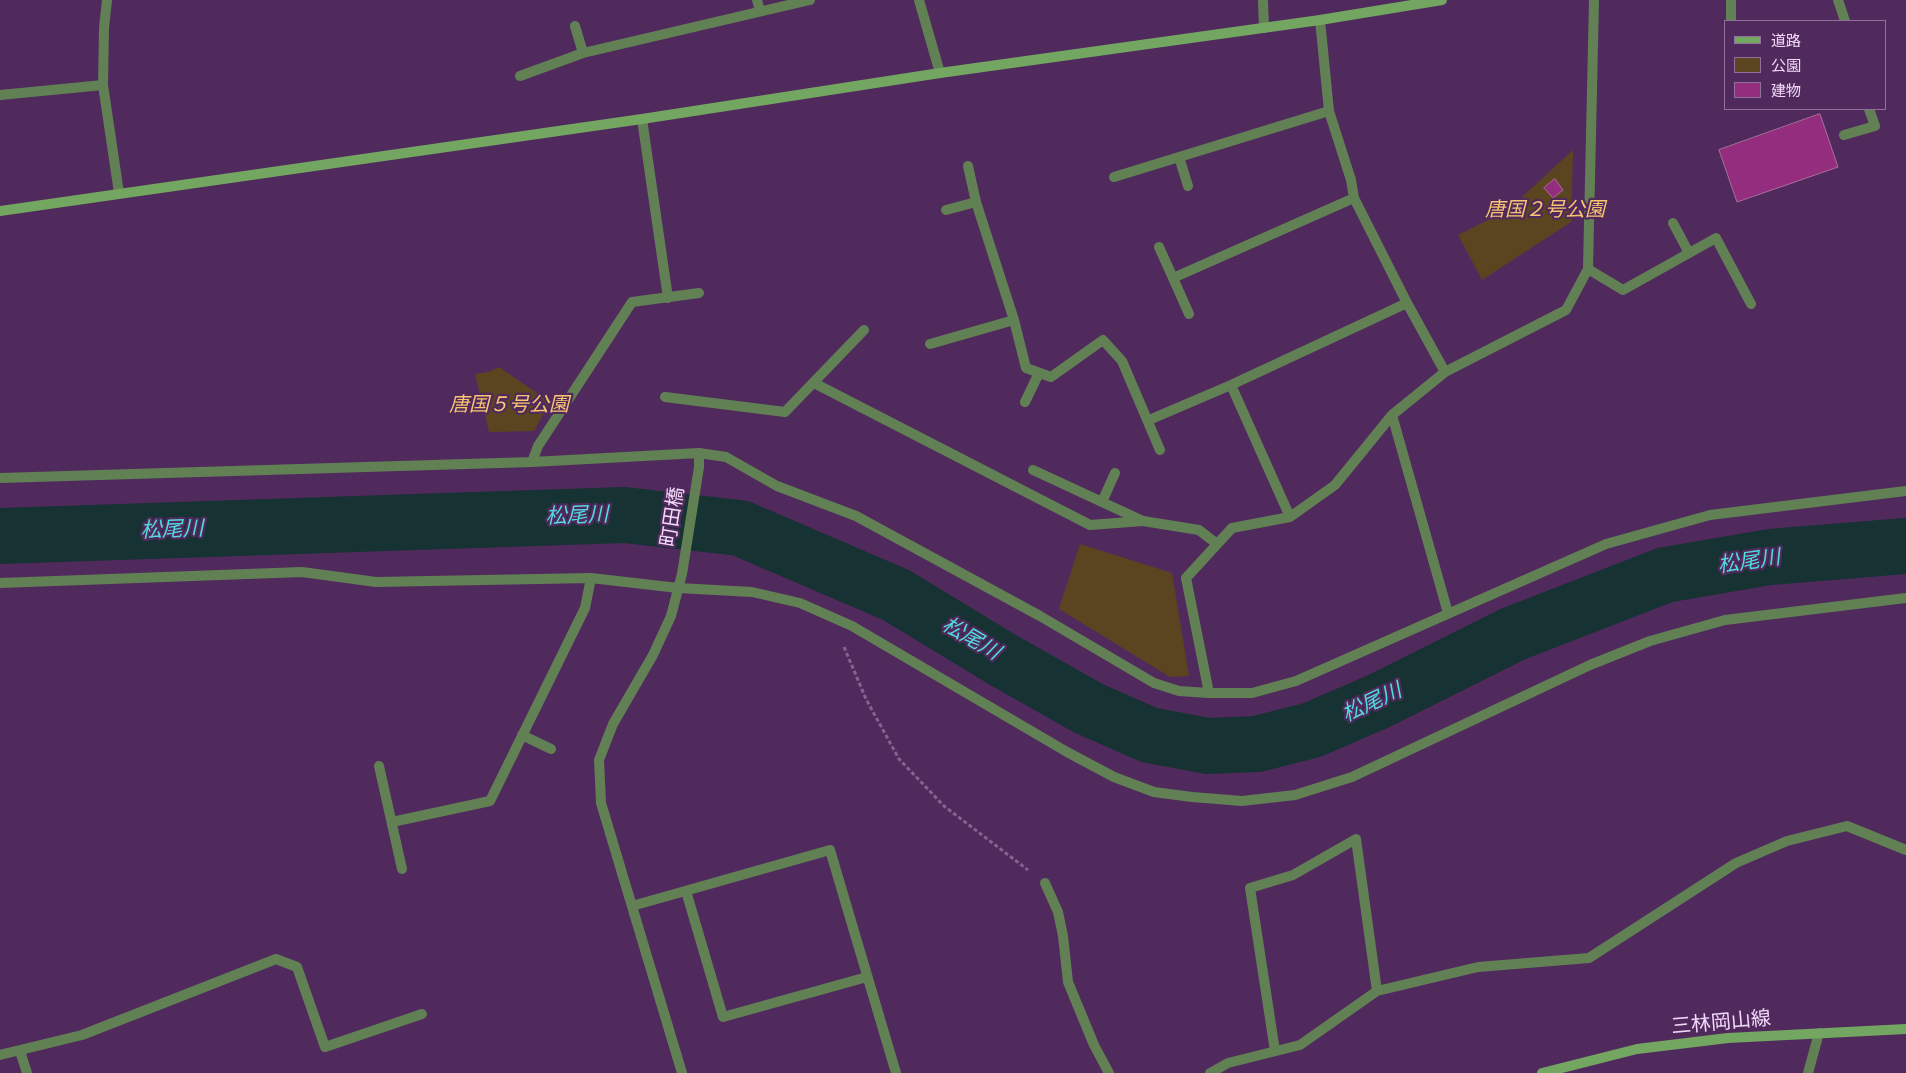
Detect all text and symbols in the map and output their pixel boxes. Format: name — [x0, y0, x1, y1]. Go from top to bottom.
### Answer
legend — [1724, 20, 1886, 110]
text: 道路 — [1771, 32, 1801, 50]
text: 公園 — [1771, 57, 1801, 75]
text: 建物 — [1771, 82, 1801, 100]
park label: 唐国２号公園 — [1485, 198, 1605, 222]
park label: 唐国５号公園 — [449, 393, 569, 417]
street label: 町田橋 — [656, 485, 690, 549]
water label: 松尾川 — [545, 502, 609, 530]
water label: 松尾川 — [140, 516, 204, 544]
water label: 松尾川 — [1716, 545, 1782, 579]
water label: 松尾川 — [937, 612, 1005, 666]
water label: 松尾川 — [1338, 678, 1406, 728]
street label: 三林岡山線 — [1670, 1007, 1772, 1039]

